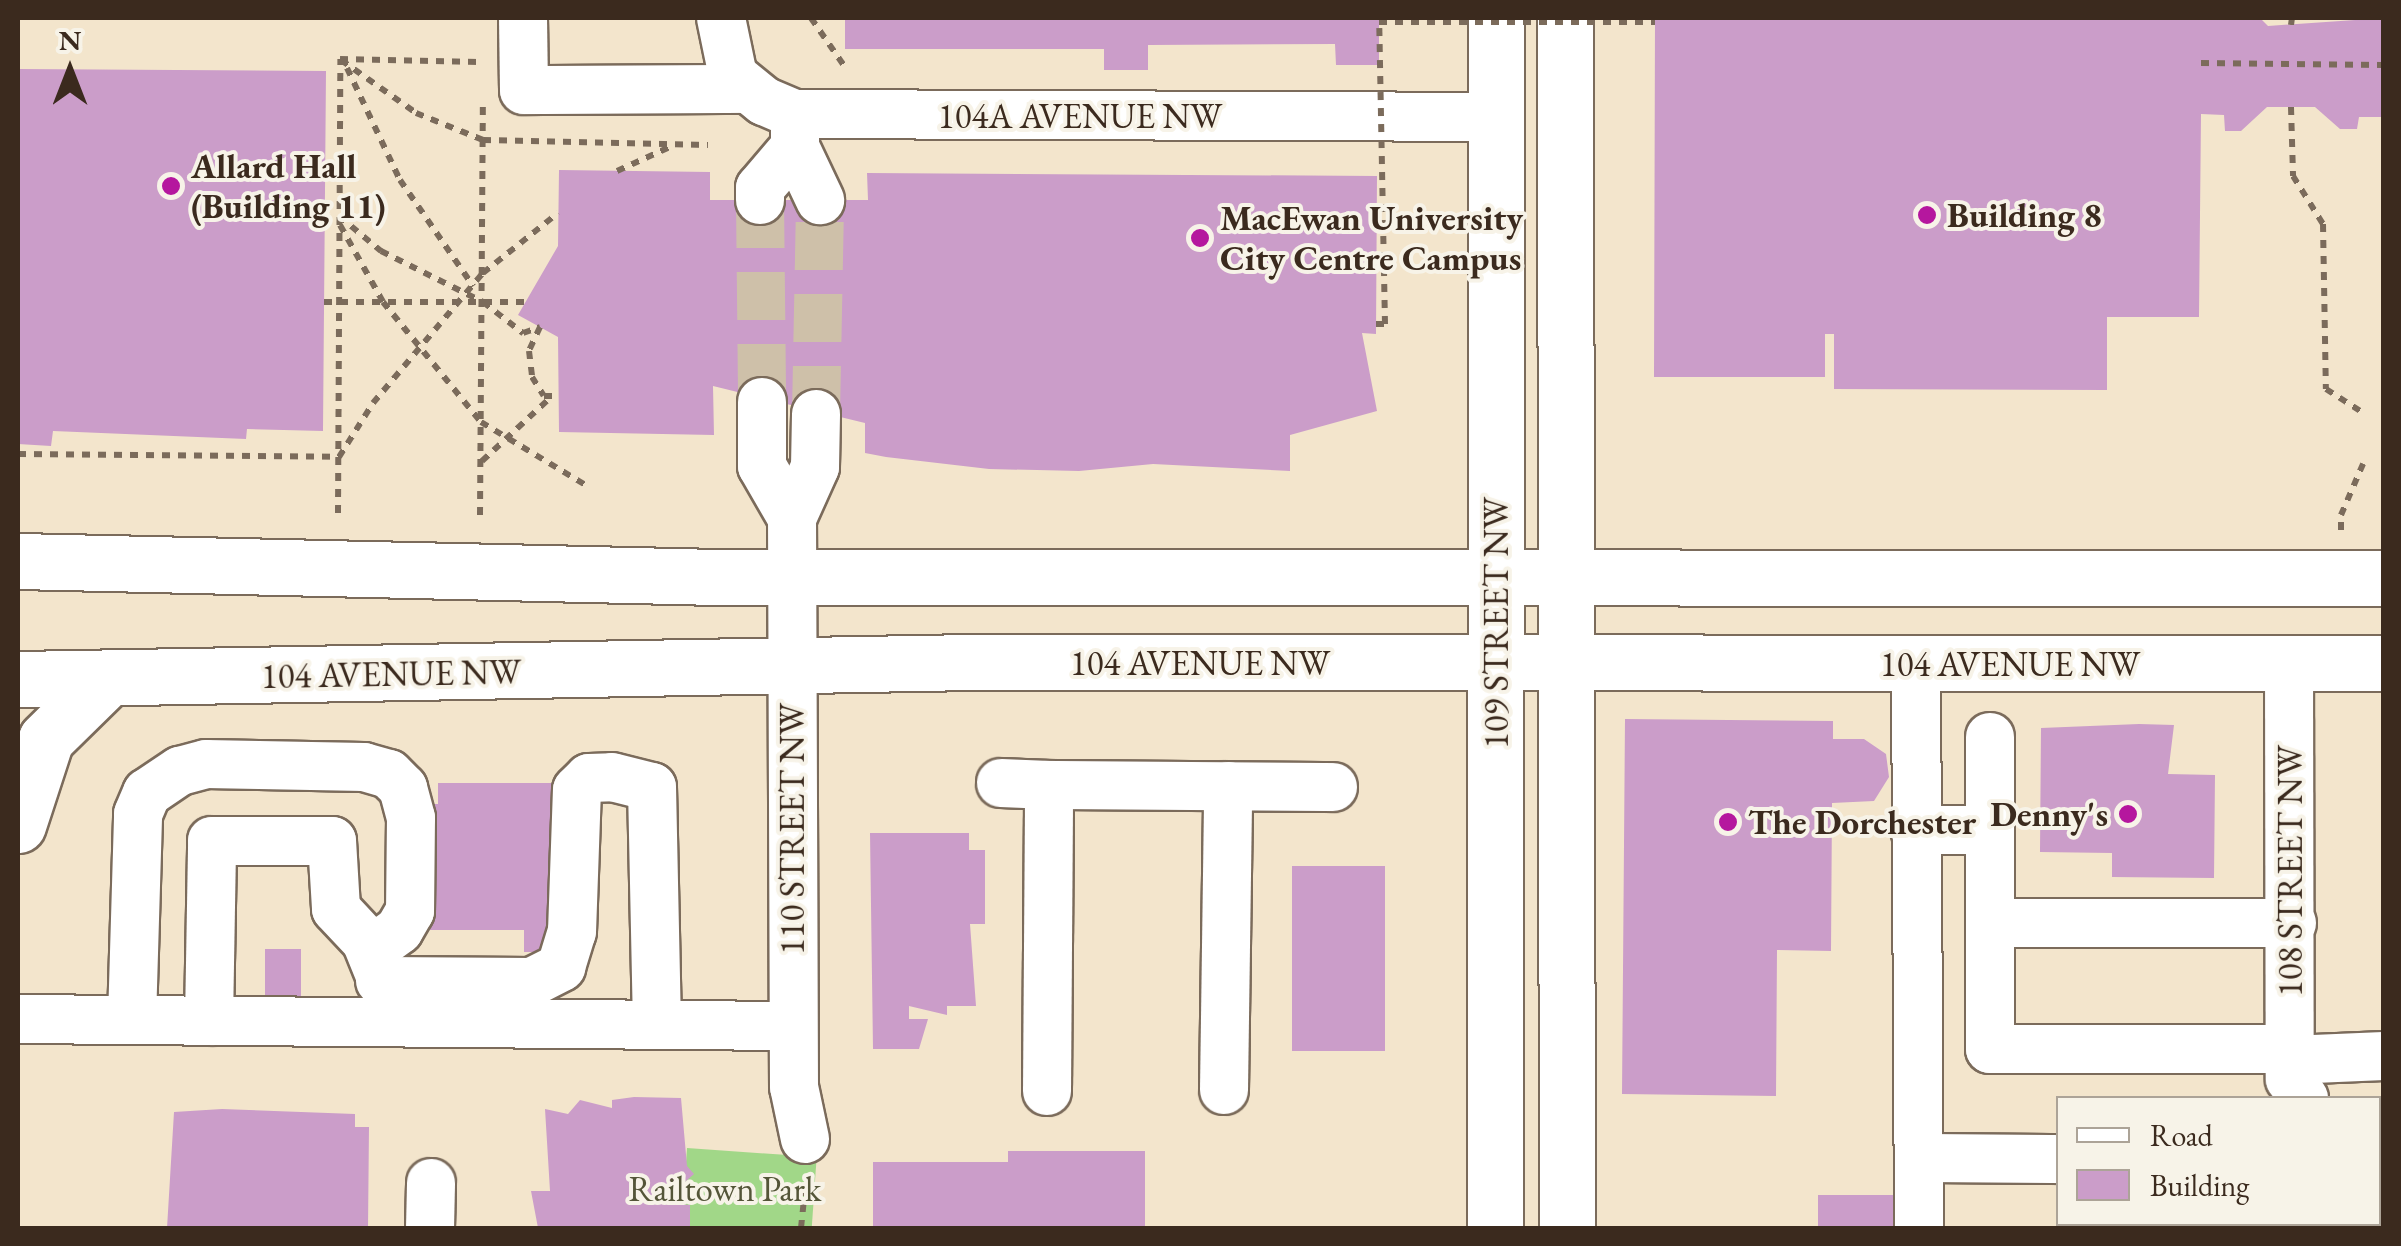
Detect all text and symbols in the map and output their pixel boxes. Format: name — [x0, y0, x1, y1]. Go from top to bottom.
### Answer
north arrow — [20, 20, 120, 120]
text: N — [59, 22, 81, 58]
street label: 104A AVENUE NW — [938, 95, 1222, 137]
place label: Allard Hall (Building 11) — [191, 145, 386, 227]
marker: Allard Hall (Building 11) — [160, 175, 182, 197]
place label: Building 8 — [1947, 194, 2102, 236]
place label: MacEwan University City Centre Campus — [1220, 197, 1523, 279]
marker: Building 8 — [1916, 204, 1938, 226]
marker: MacEwan University City Centre Campus — [1189, 227, 1211, 249]
street label: 109 STREET NW — [1475, 497, 1517, 749]
street label: 104 AVENUE NW — [1070, 642, 1330, 684]
street label: 104 AVENUE NW — [1880, 643, 2140, 685]
street label: 104 AVENUE NW — [261, 651, 521, 697]
street label: 110 STREET NW — [771, 703, 813, 955]
street label: 108 STREET NW — [2269, 745, 2311, 997]
place label: Denny's — [1990, 793, 2108, 835]
place label: The Dorchester — [1748, 801, 1976, 843]
marker: Denny's — [2117, 803, 2139, 825]
marker: The Dorchester — [1717, 811, 1739, 833]
legend — [2056, 1096, 2381, 1226]
text: Road — [2150, 1116, 2213, 1155]
text: Building — [2150, 1166, 2249, 1205]
park label: Railtown Park — [629, 1168, 821, 1210]

